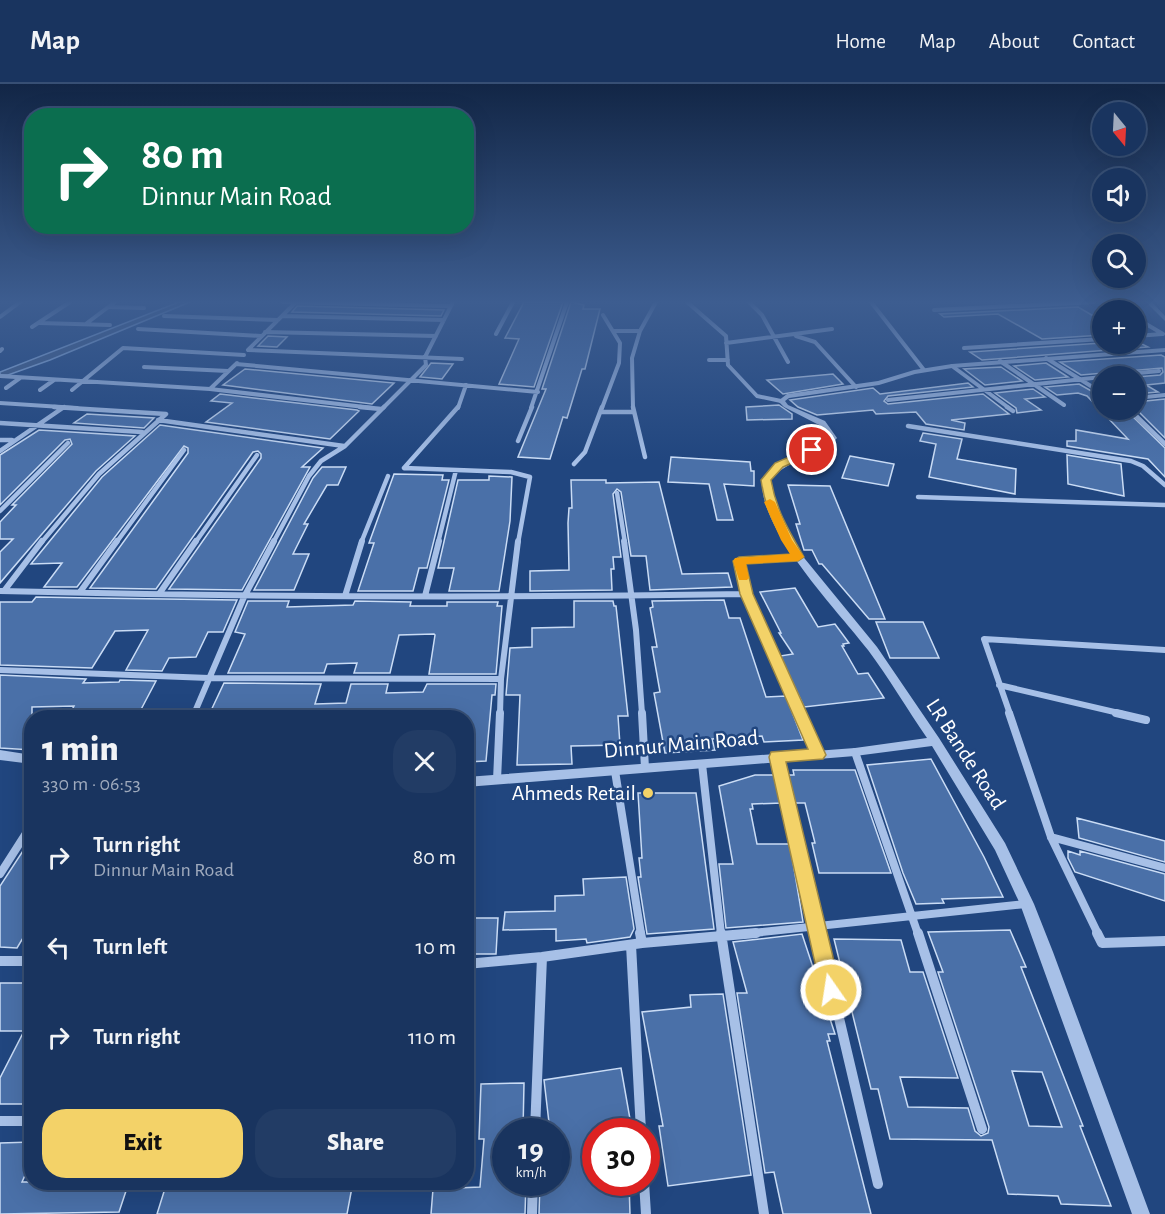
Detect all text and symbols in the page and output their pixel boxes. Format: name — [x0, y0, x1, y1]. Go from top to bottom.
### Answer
text: Map — [30, 27, 80, 55]
text: Home — [835, 31, 886, 52]
text: Map — [919, 31, 956, 52]
text: About — [989, 31, 1039, 52]
text: Contact — [1072, 31, 1135, 52]
north arrow — [1092, 102, 1146, 156]
map controls — [1092, 102, 1146, 420]
icon: right — [42, 132, 120, 210]
text: 80 m — [141, 134, 224, 176]
button: sound — [1092, 168, 1146, 222]
text: Dinnur Main Road — [141, 183, 331, 210]
button: search — [1092, 234, 1146, 288]
button: + — [1092, 300, 1146, 354]
button: − — [1092, 366, 1146, 420]
pin — [786, 424, 837, 475]
icon: arrive — [795, 433, 828, 466]
street label: LR Bande Road — [922, 695, 1010, 813]
street label: Dinnur Main Road — [603, 726, 759, 762]
button: close — [393, 730, 456, 793]
text: 1 min — [42, 731, 119, 767]
text: 330 m · 06:53 — [42, 774, 141, 794]
place label: Ahmeds Retail — [512, 782, 636, 804]
marker: Ahmeds Retail — [641, 786, 655, 800]
text: Turn right — [93, 834, 180, 856]
icon: right — [42, 841, 75, 874]
text: 80 m — [413, 846, 456, 868]
text: Dinnur Main Road — [93, 860, 234, 880]
icon: left — [42, 931, 75, 964]
text: Turn left — [93, 936, 167, 958]
text: 10 m — [416, 936, 456, 958]
position arrow — [799, 958, 863, 1022]
icon: right — [42, 1021, 75, 1054]
text: Turn right — [93, 1026, 180, 1048]
text: 110 m — [408, 1026, 456, 1048]
button: Exit — [42, 1109, 243, 1178]
button: Share — [255, 1109, 456, 1178]
speed limit sign: 30 — [582, 1118, 660, 1196]
text: 19 — [518, 1135, 544, 1165]
text: km/h — [516, 1165, 546, 1180]

